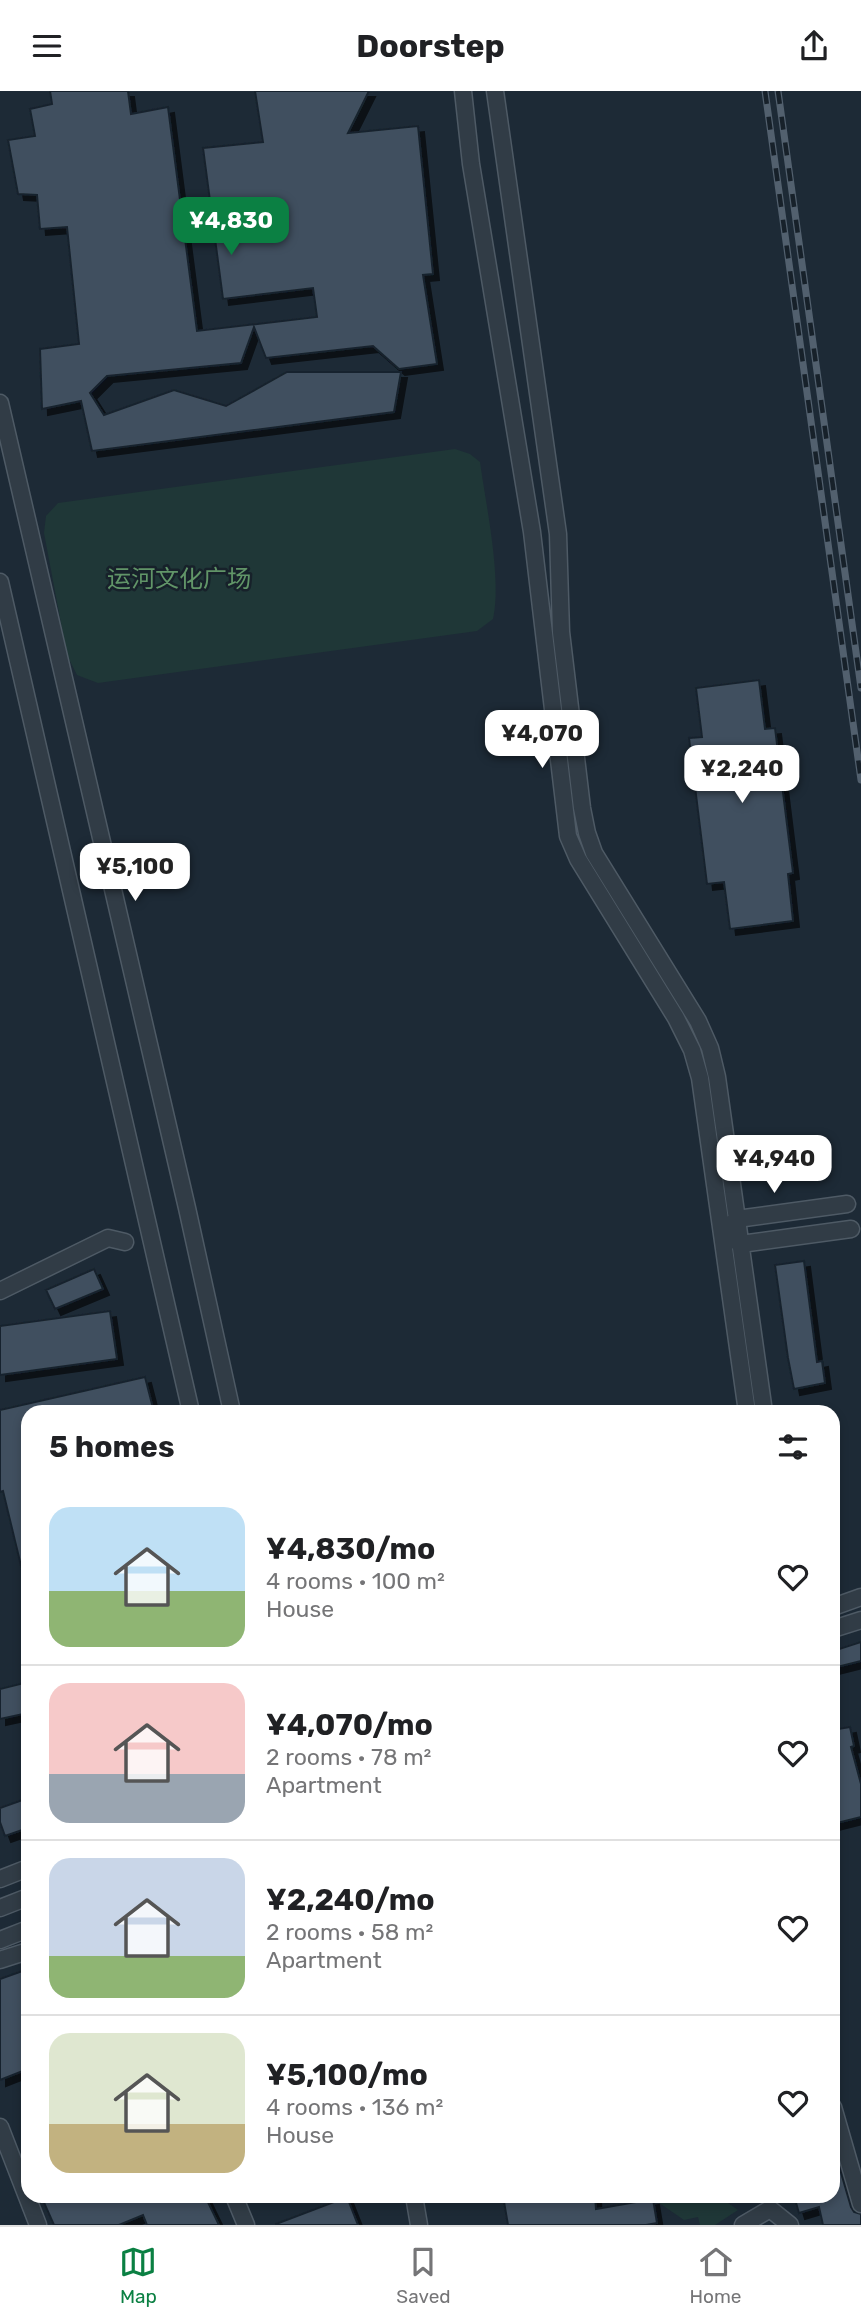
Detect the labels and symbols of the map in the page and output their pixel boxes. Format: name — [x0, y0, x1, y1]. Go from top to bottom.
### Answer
pin: ¥4,830 — [174, 197, 288, 257]
park label: 运河文化广场 — [107, 565, 251, 593]
pin: ¥4,070 — [485, 711, 599, 770]
pin: ¥2,240 — [685, 745, 799, 805]
pin: ¥5,100 — [78, 843, 192, 903]
pin: ¥4,940 — [717, 1135, 831, 1195]

